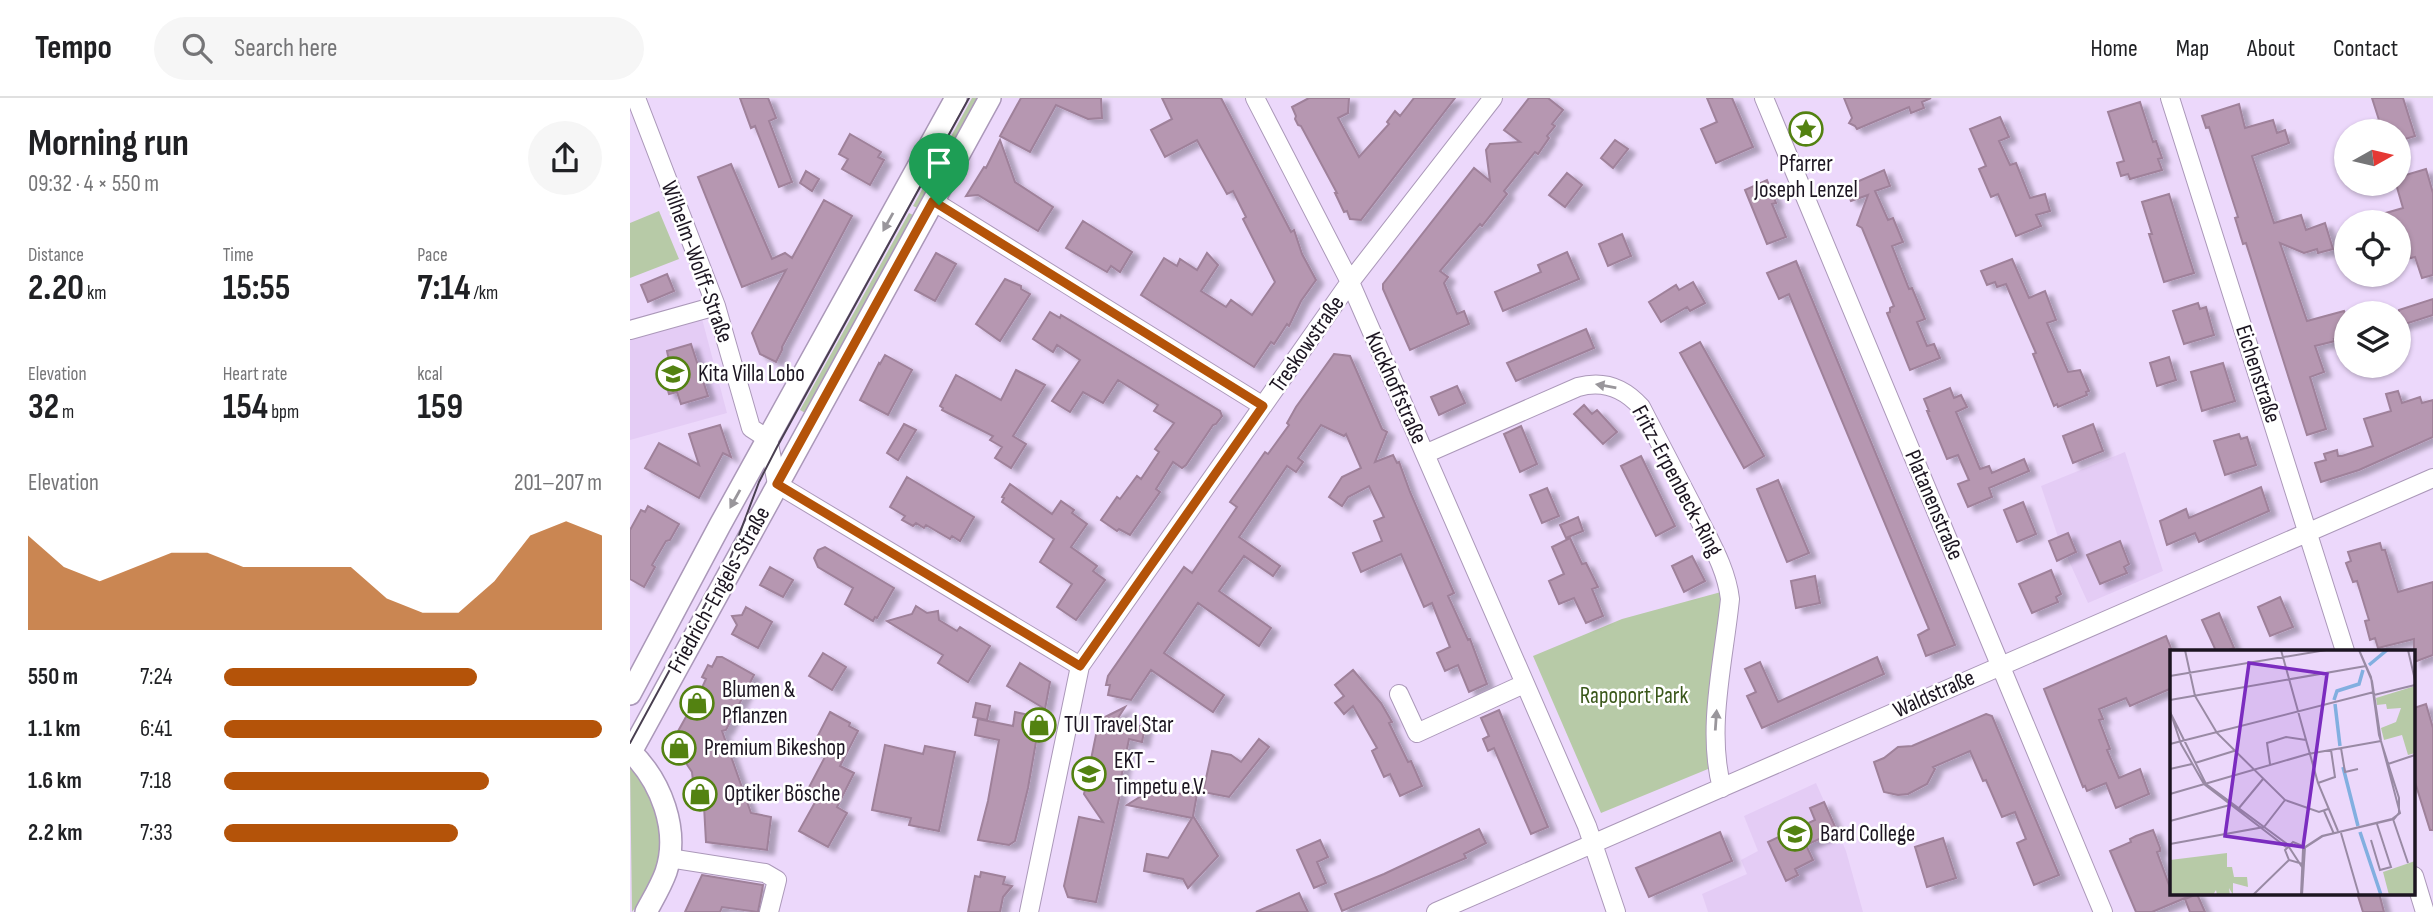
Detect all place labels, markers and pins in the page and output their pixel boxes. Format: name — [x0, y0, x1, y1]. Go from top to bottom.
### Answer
place icon: Pfarrer Joseph Lenzel — [1787, 110, 1825, 148]
pin — [909, 133, 969, 205]
place label: Pfarrer Joseph Lenzel — [1753, 150, 1858, 204]
school or university icon: Kita Villa Lobo — [654, 355, 692, 393]
place label: Kita Villa Lobo — [698, 360, 805, 388]
place label: Blumen & Pflanzen — [722, 676, 796, 730]
shop icon: Blumen & Pflanzen — [678, 684, 716, 722]
shop icon: TUI Travel Star — [1020, 706, 1058, 744]
place label: TUI Travel Star — [1064, 711, 1174, 739]
shop icon: Premium Bikeshop — [660, 729, 698, 767]
place label: Premium Bikeshop — [704, 734, 846, 762]
place label: EKT - Timpetu e.V. — [1114, 747, 1206, 801]
school or university icon: EKT - Timpetu e.V. — [1070, 755, 1108, 793]
shop icon: Optiker Bösche — [681, 775, 719, 813]
place label: Optiker Bösche — [724, 780, 840, 808]
school or university icon: Bard College — [1776, 815, 1814, 853]
place label: Bard College — [1820, 820, 1915, 848]

